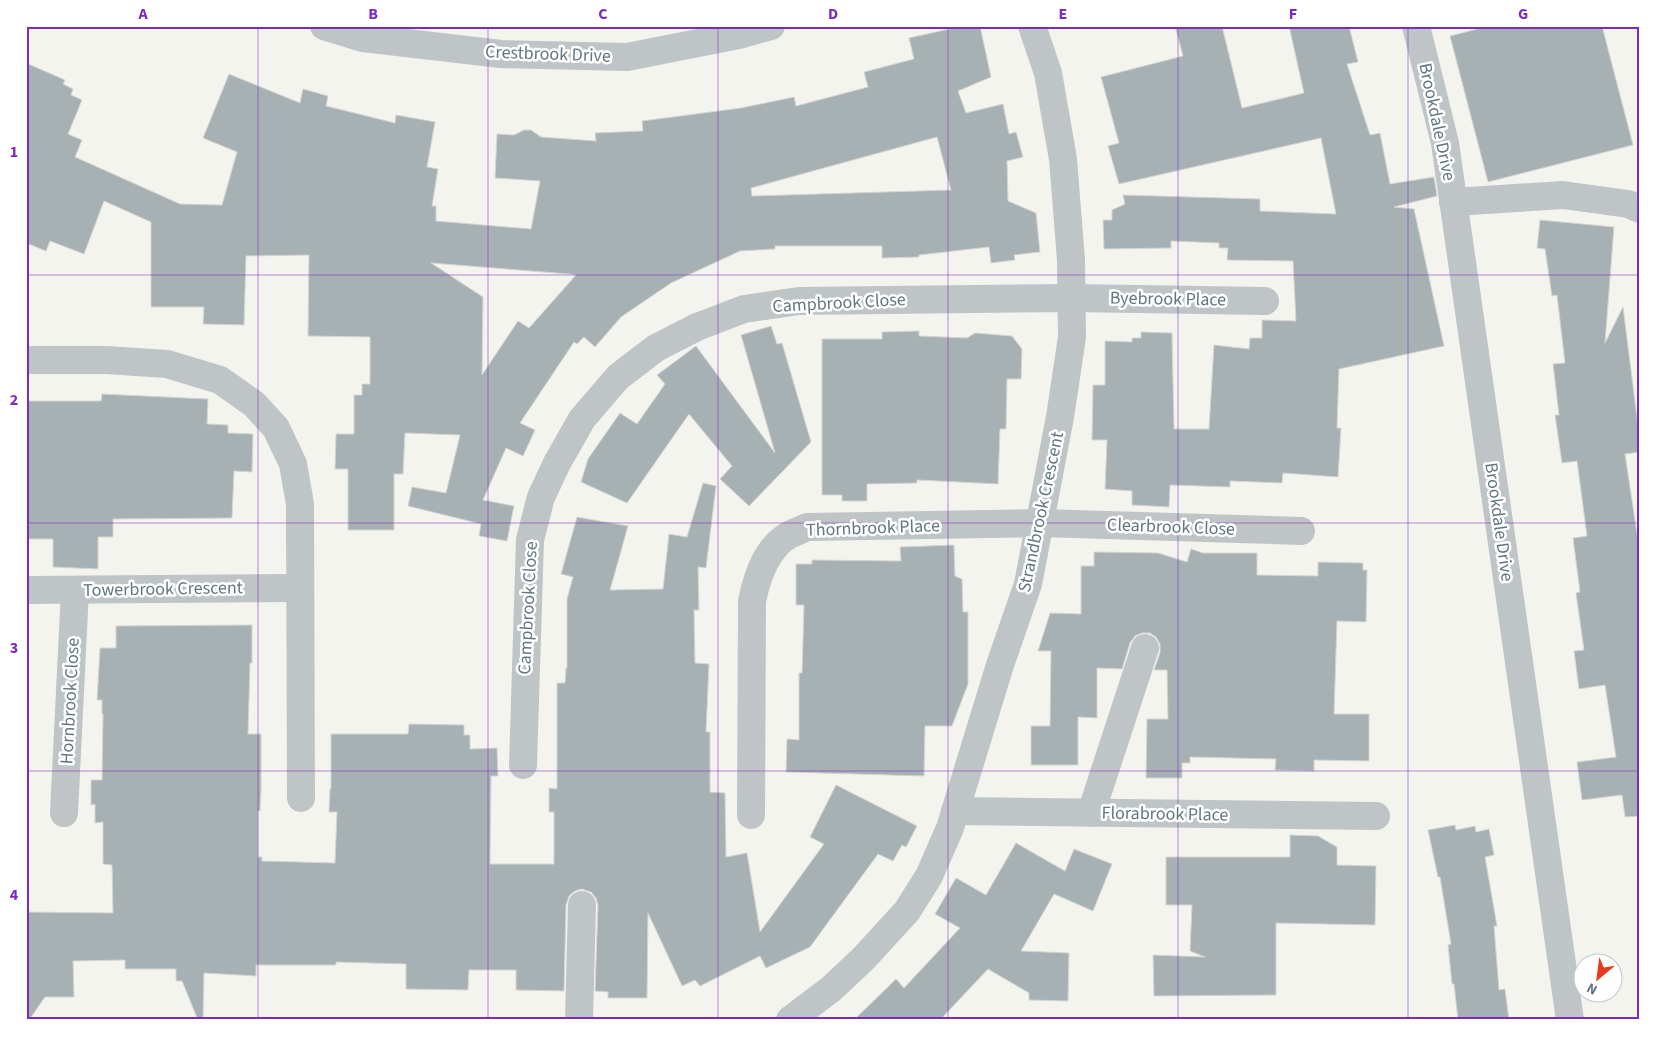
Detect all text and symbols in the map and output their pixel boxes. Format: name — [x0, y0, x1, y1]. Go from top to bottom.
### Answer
text: A — [137, 3, 148, 25]
text: B — [368, 3, 378, 25]
text: C — [598, 3, 608, 25]
text: D — [828, 3, 838, 25]
text: E — [1059, 3, 1067, 25]
text: F — [1289, 3, 1297, 25]
text: G — [1518, 3, 1528, 25]
street label: Crestbrook Drive — [485, 39, 611, 69]
street label: Brookdale Drive — [1412, 61, 1462, 183]
text: 1 — [10, 141, 18, 163]
street label: Byebrook Place — [1110, 285, 1226, 313]
street label: Campbrook Close — [772, 287, 906, 319]
text: 2 — [10, 389, 18, 411]
street label: Strandbrook Crescent — [1012, 429, 1070, 595]
street label: Brookdale Drive — [1478, 461, 1520, 583]
street label: Clearbrook Close — [1107, 512, 1235, 542]
street label: Thornbrook Place — [806, 513, 940, 543]
street label: Campbrook Close — [512, 541, 544, 675]
street label: Towerbrook Crescent — [83, 575, 243, 603]
text: 3 — [10, 637, 18, 659]
street label: Hornbrook Close — [54, 637, 86, 765]
street label: Florabrook Place — [1101, 800, 1229, 828]
text: 4 — [10, 884, 19, 906]
north arrow — [1574, 954, 1624, 1004]
text: N — [1583, 977, 1601, 999]

